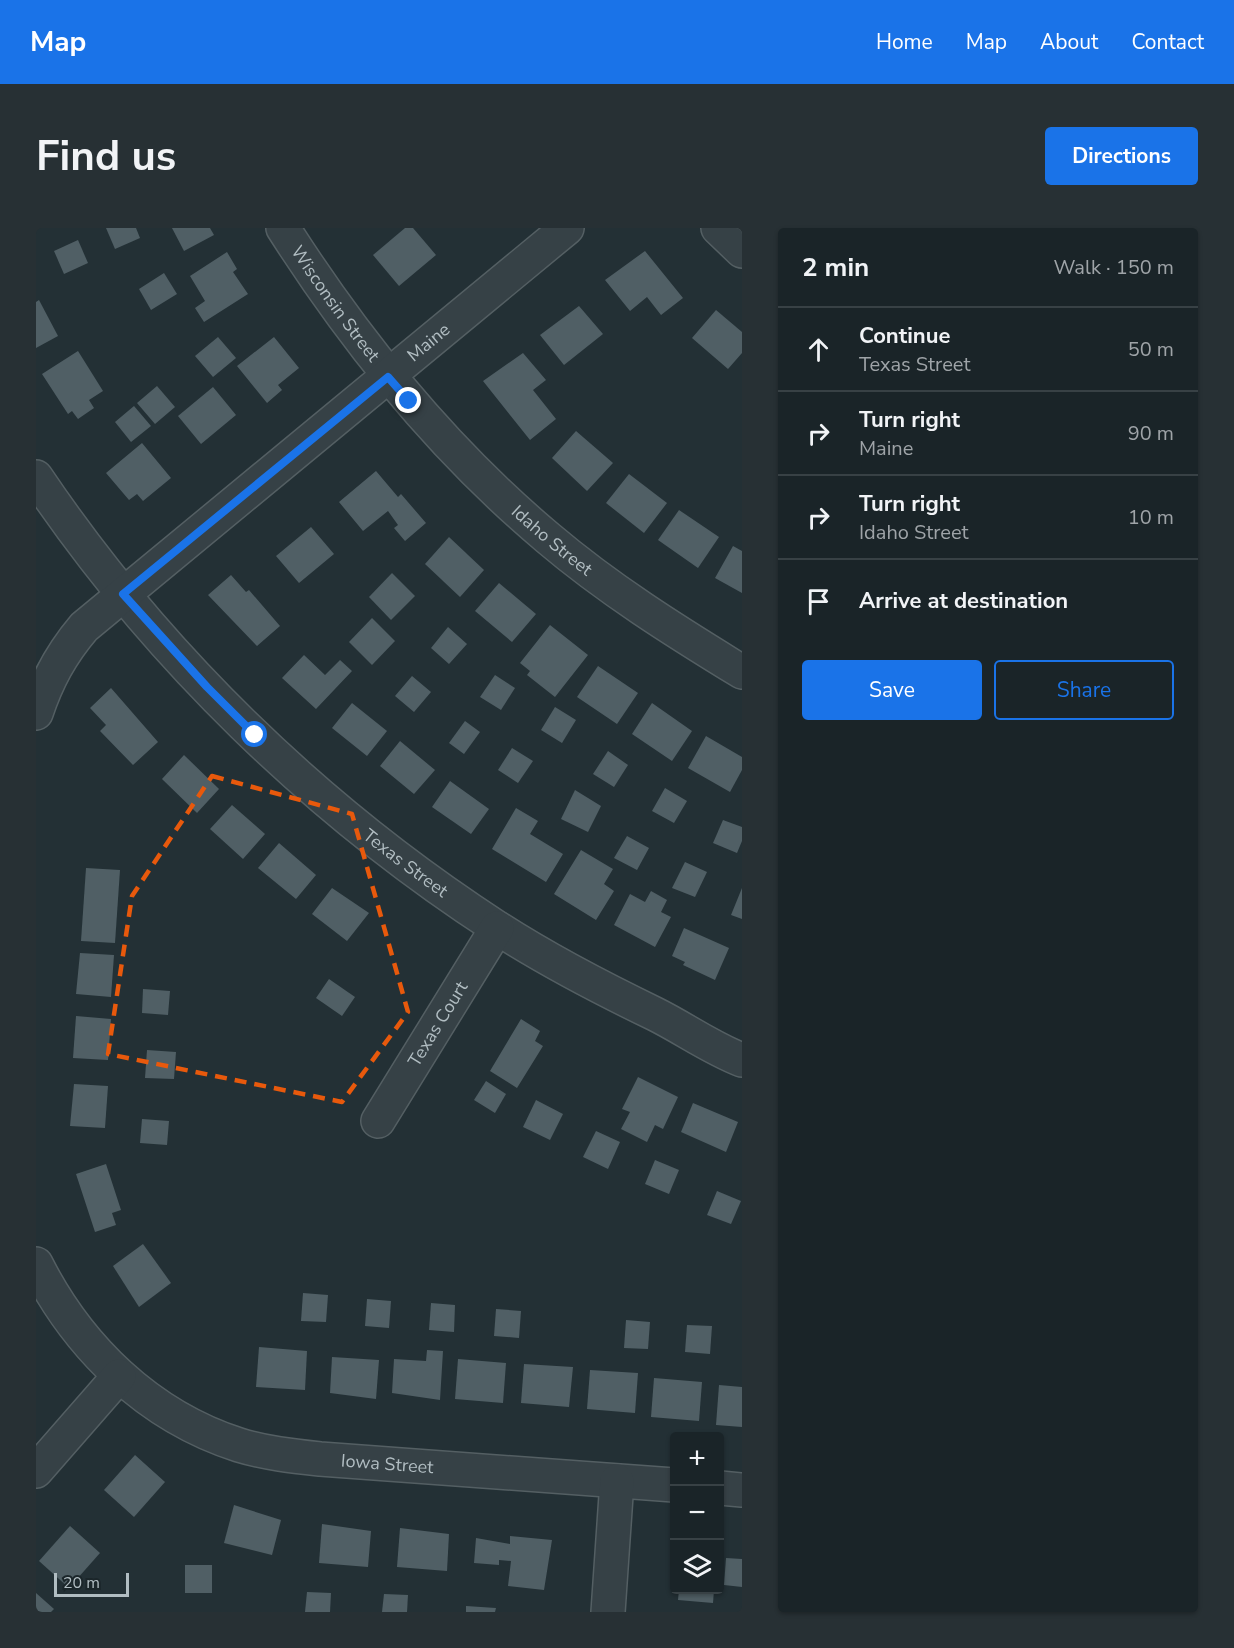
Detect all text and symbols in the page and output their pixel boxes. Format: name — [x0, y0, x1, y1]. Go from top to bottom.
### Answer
text: Map — [30, 23, 86, 61]
text: Home — [876, 28, 933, 56]
text: Map — [966, 28, 1007, 56]
text: About — [1040, 28, 1098, 56]
text: Contact — [1131, 28, 1204, 56]
button: Directions — [1045, 127, 1198, 185]
text: Find us — [36, 128, 176, 185]
street label: Wisconsin Street — [285, 241, 386, 367]
text: 2 min — [802, 250, 869, 285]
text: Walk · 150 m — [1054, 254, 1174, 281]
street label: Maine — [402, 318, 455, 367]
text: Continue — [859, 321, 950, 351]
icon: ahead — [802, 333, 835, 366]
text: 50 m — [1128, 336, 1174, 363]
text: Texas Street — [859, 351, 970, 378]
route end — [395, 387, 421, 413]
text: Turn right — [859, 405, 960, 435]
icon: right — [802, 417, 835, 450]
text: 90 m — [1128, 420, 1174, 447]
text: Maine — [859, 435, 913, 462]
text: Turn right — [859, 489, 960, 519]
street label: Idaho Street — [506, 500, 598, 582]
icon: right — [802, 501, 835, 534]
text: 10 m — [1128, 504, 1174, 531]
text: Idaho Street — [859, 519, 969, 546]
icon: arrive — [802, 585, 835, 618]
text: Arrive at destination — [859, 586, 1068, 616]
button: Save — [802, 660, 982, 720]
button: Share — [994, 660, 1174, 720]
route start — [241, 721, 267, 747]
street label: Texas Street — [358, 823, 453, 903]
street label: Texas Court — [402, 976, 474, 1071]
map controls — [670, 1432, 724, 1594]
button: + — [670, 1432, 724, 1486]
street label: Iowa Street — [340, 1449, 435, 1479]
button: − — [670, 1486, 724, 1540]
button: layers — [670, 1540, 724, 1594]
scale bar — [54, 1570, 129, 1598]
text: 20 m — [63, 1572, 100, 1594]

